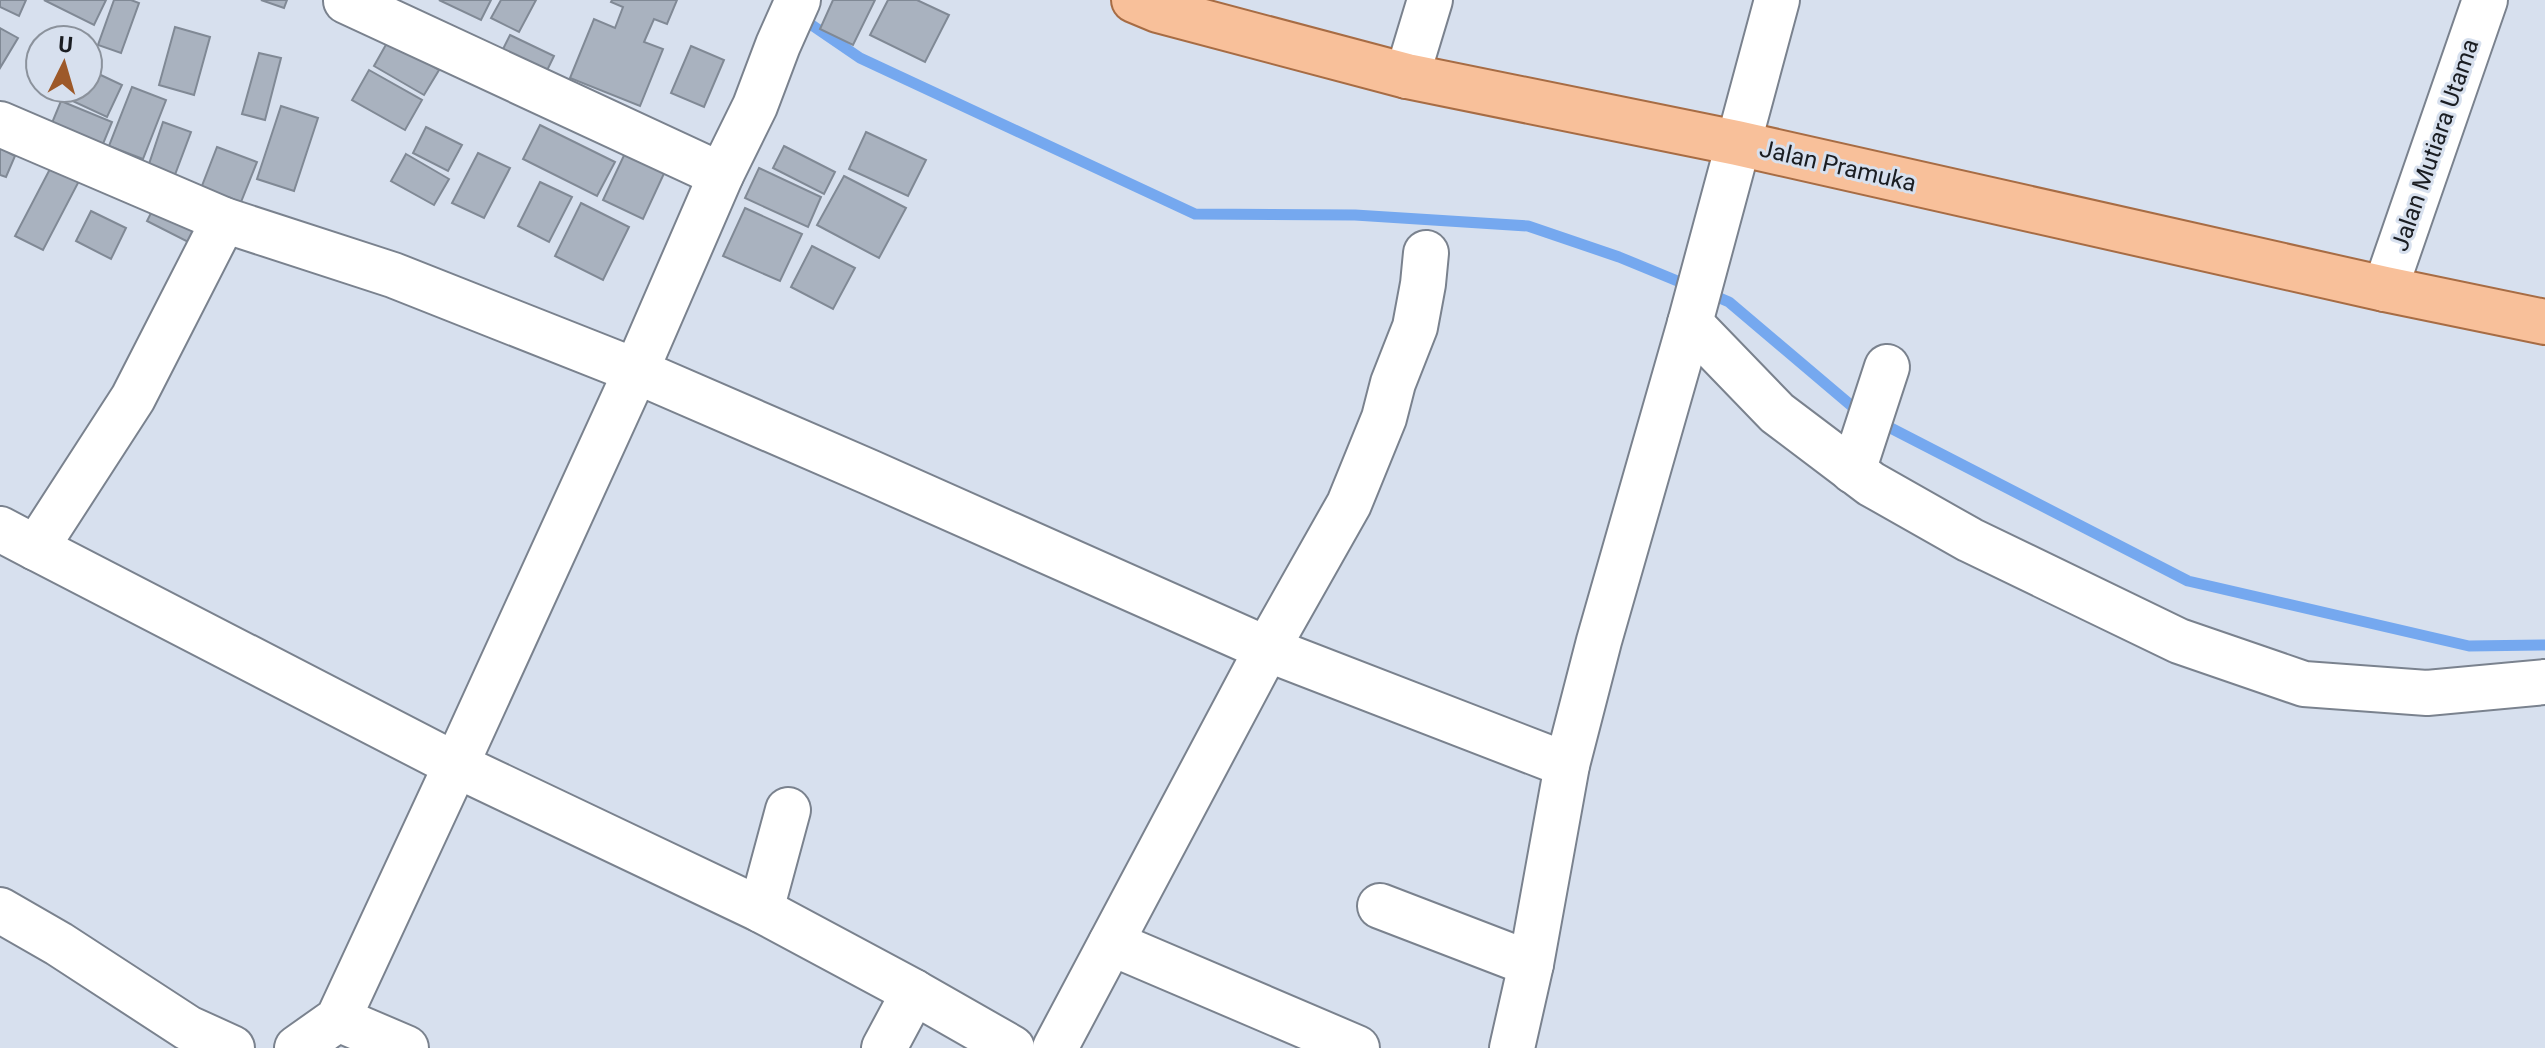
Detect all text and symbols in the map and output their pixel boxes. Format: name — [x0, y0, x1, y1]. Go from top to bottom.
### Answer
north arrow — [24, 24, 104, 104]
text: U — [57, 31, 74, 58]
street label: Jalan Mutiara Utama — [2386, 35, 2484, 255]
street label: Jalan Pramuka — [1757, 134, 1919, 198]

